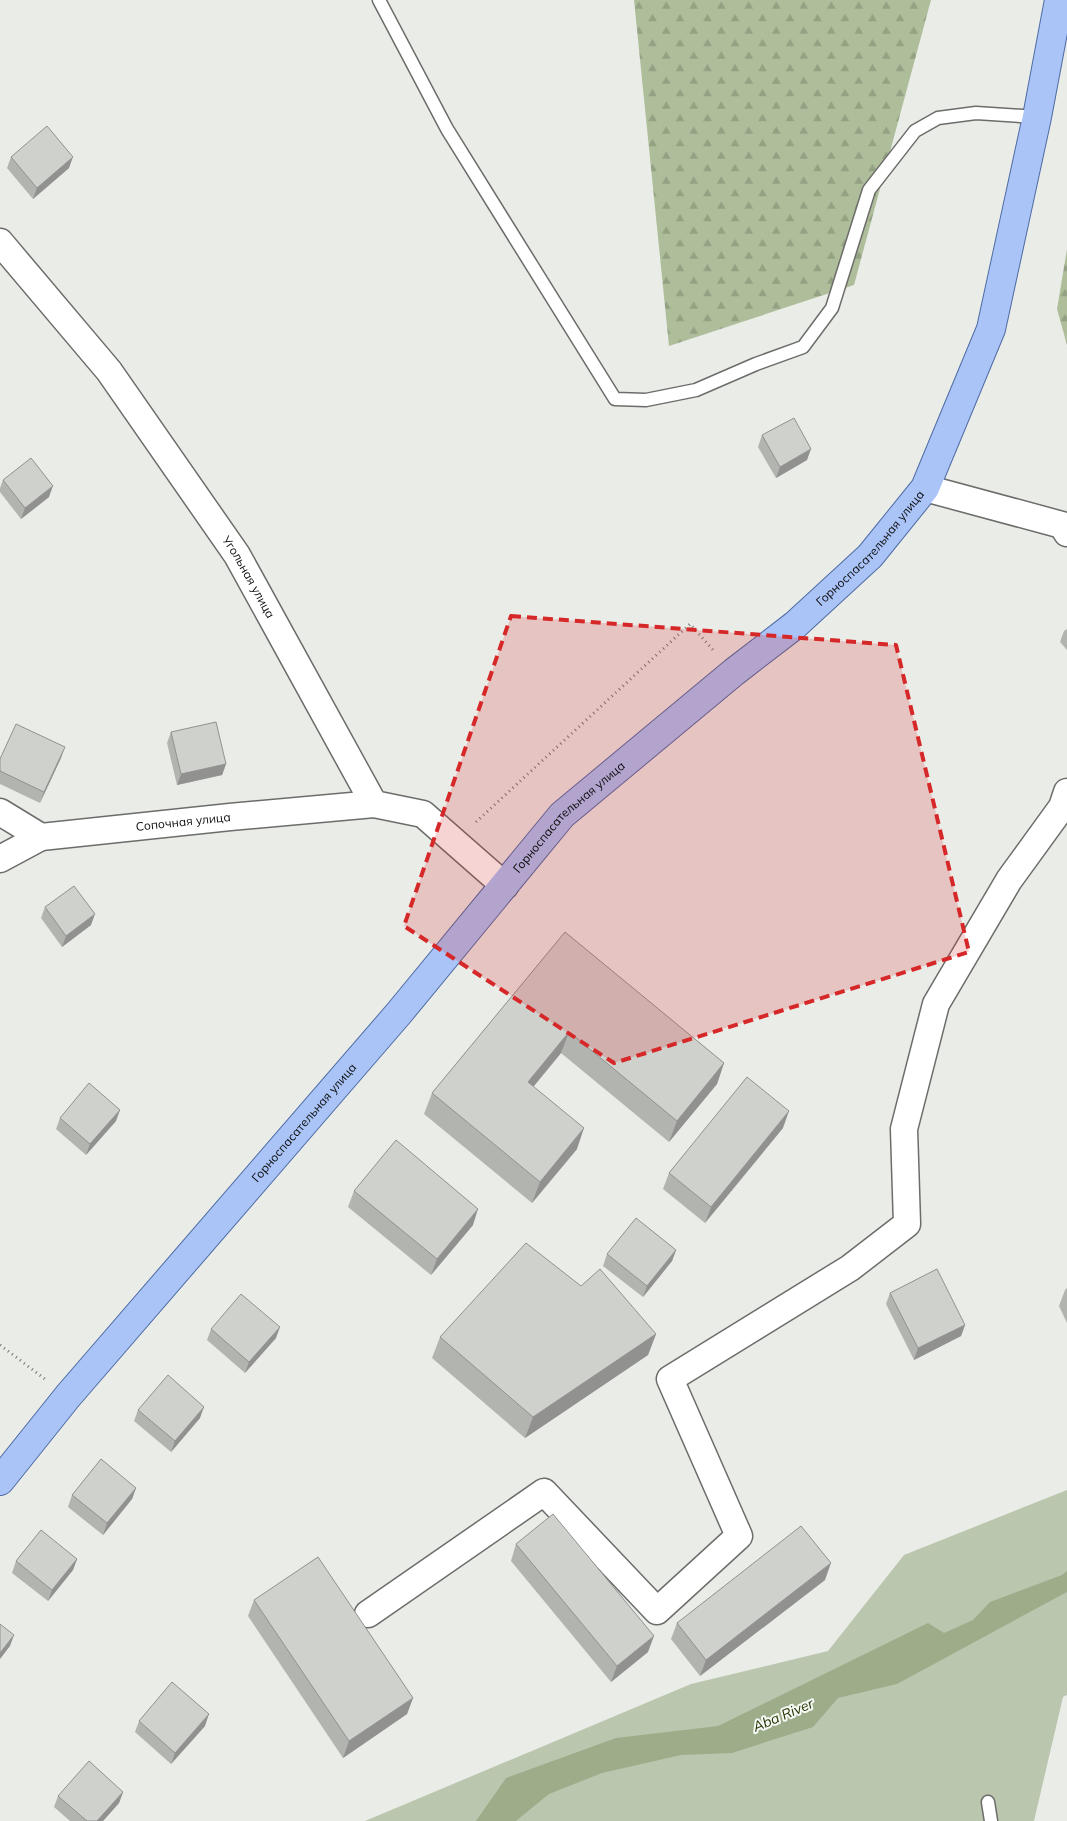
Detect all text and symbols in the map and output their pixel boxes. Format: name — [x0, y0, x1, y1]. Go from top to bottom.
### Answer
street label: Горноспасательная улица — [813, 487, 927, 609]
street label: Угольная улица — [219, 532, 278, 621]
street label: Горноспасательная улица — [510, 758, 628, 876]
street label: Сопочная улица — [135, 809, 231, 834]
street label: Горноспасательная улица — [248, 1060, 359, 1185]
water label: Aba River — [749, 1694, 817, 1736]

